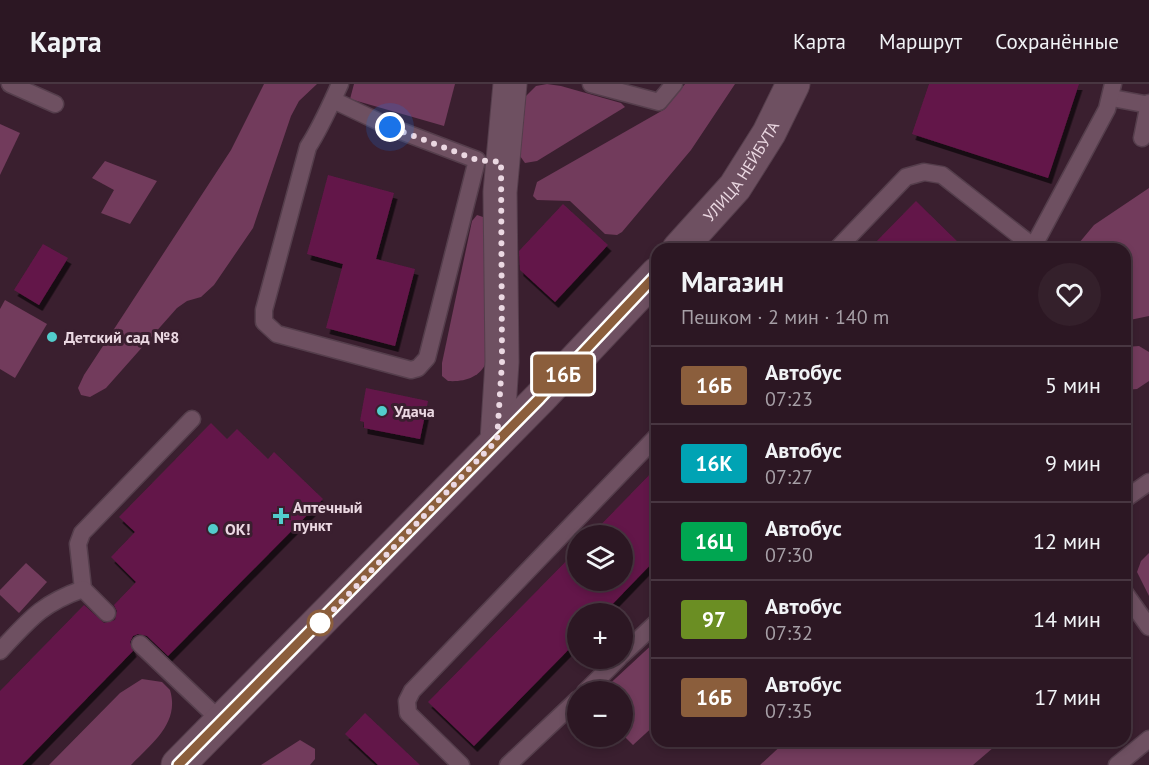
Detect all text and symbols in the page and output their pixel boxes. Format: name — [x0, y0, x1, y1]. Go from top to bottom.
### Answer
text: Карта — [30, 23, 102, 60]
text: Карта — [793, 28, 846, 55]
text: Маршрут — [879, 28, 962, 55]
text: Сохранённые — [995, 28, 1119, 55]
your location — [375, 112, 405, 142]
street label: УЛИЦА НЕЙБУТА — [699, 117, 783, 225]
text: Магазин — [681, 263, 784, 300]
button: heart — [1038, 263, 1101, 326]
text: Пешком · 2 мин · 140 m — [681, 304, 889, 330]
place label: Детский сад №8 — [64, 327, 179, 347]
marker: Детский сад №8 — [45, 330, 59, 344]
line badge: 16Б — [528, 354, 598, 394]
text: Автобус — [765, 358, 842, 386]
text: 16Б — [545, 361, 581, 388]
text: 5 мин — [1045, 371, 1101, 399]
text: 16Б — [696, 372, 732, 399]
text: 07:23 — [765, 386, 813, 412]
place label: Удача — [393, 401, 435, 421]
marker: Удача — [375, 404, 389, 418]
text: Автобус — [765, 436, 842, 464]
text: 9 мин — [1045, 449, 1101, 477]
text: 16К — [696, 450, 732, 477]
text: 07:27 — [765, 464, 813, 490]
place label: Аптечный пункт — [293, 497, 363, 535]
marker: Аптечный пункт — [274, 509, 288, 523]
text: Автобус — [765, 514, 842, 542]
place label: ОК! — [225, 519, 250, 539]
marker: ОК! — [206, 522, 220, 536]
map controls — [567, 525, 633, 747]
button: layers — [567, 525, 633, 591]
text: 12 мин — [1033, 527, 1101, 555]
text: 16Ц — [695, 528, 733, 555]
text: 07:30 — [765, 542, 813, 568]
text: Автобус — [765, 592, 842, 620]
button: + — [567, 603, 633, 669]
text: 14 мин — [1033, 605, 1101, 633]
text: 97 — [702, 606, 726, 633]
unlabelled marker — [307, 610, 333, 636]
text: 07:32 — [765, 620, 813, 646]
text: Автобус — [765, 670, 842, 698]
button: − — [567, 681, 633, 747]
text: 17 мин — [1034, 683, 1101, 711]
text: 16Б — [696, 684, 732, 711]
text: 07:35 — [765, 698, 813, 724]

